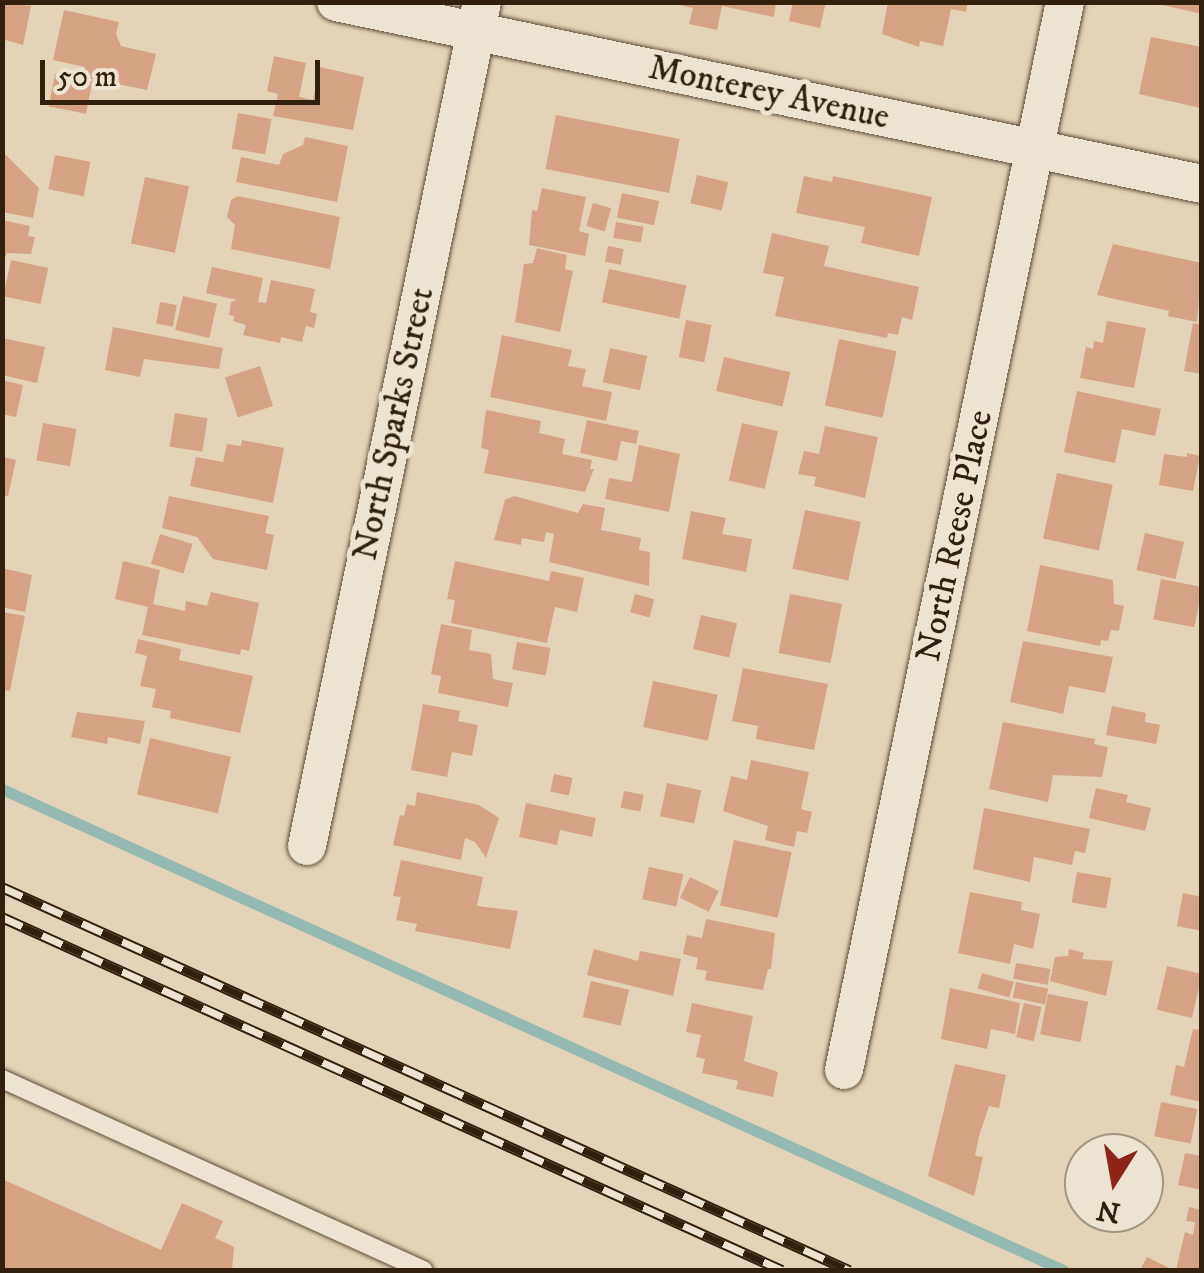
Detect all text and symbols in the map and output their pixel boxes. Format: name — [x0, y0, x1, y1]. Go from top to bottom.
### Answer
scale bar — [45, 40, 325, 102]
street label: Monterey Avenue — [645, 47, 893, 139]
text: 50 m — [57, 59, 117, 96]
street label: North Sparks Street — [345, 284, 443, 564]
street label: North Reese Place — [908, 406, 1002, 666]
north arrow — [1064, 1133, 1164, 1233]
text: N — [1094, 1192, 1123, 1230]

